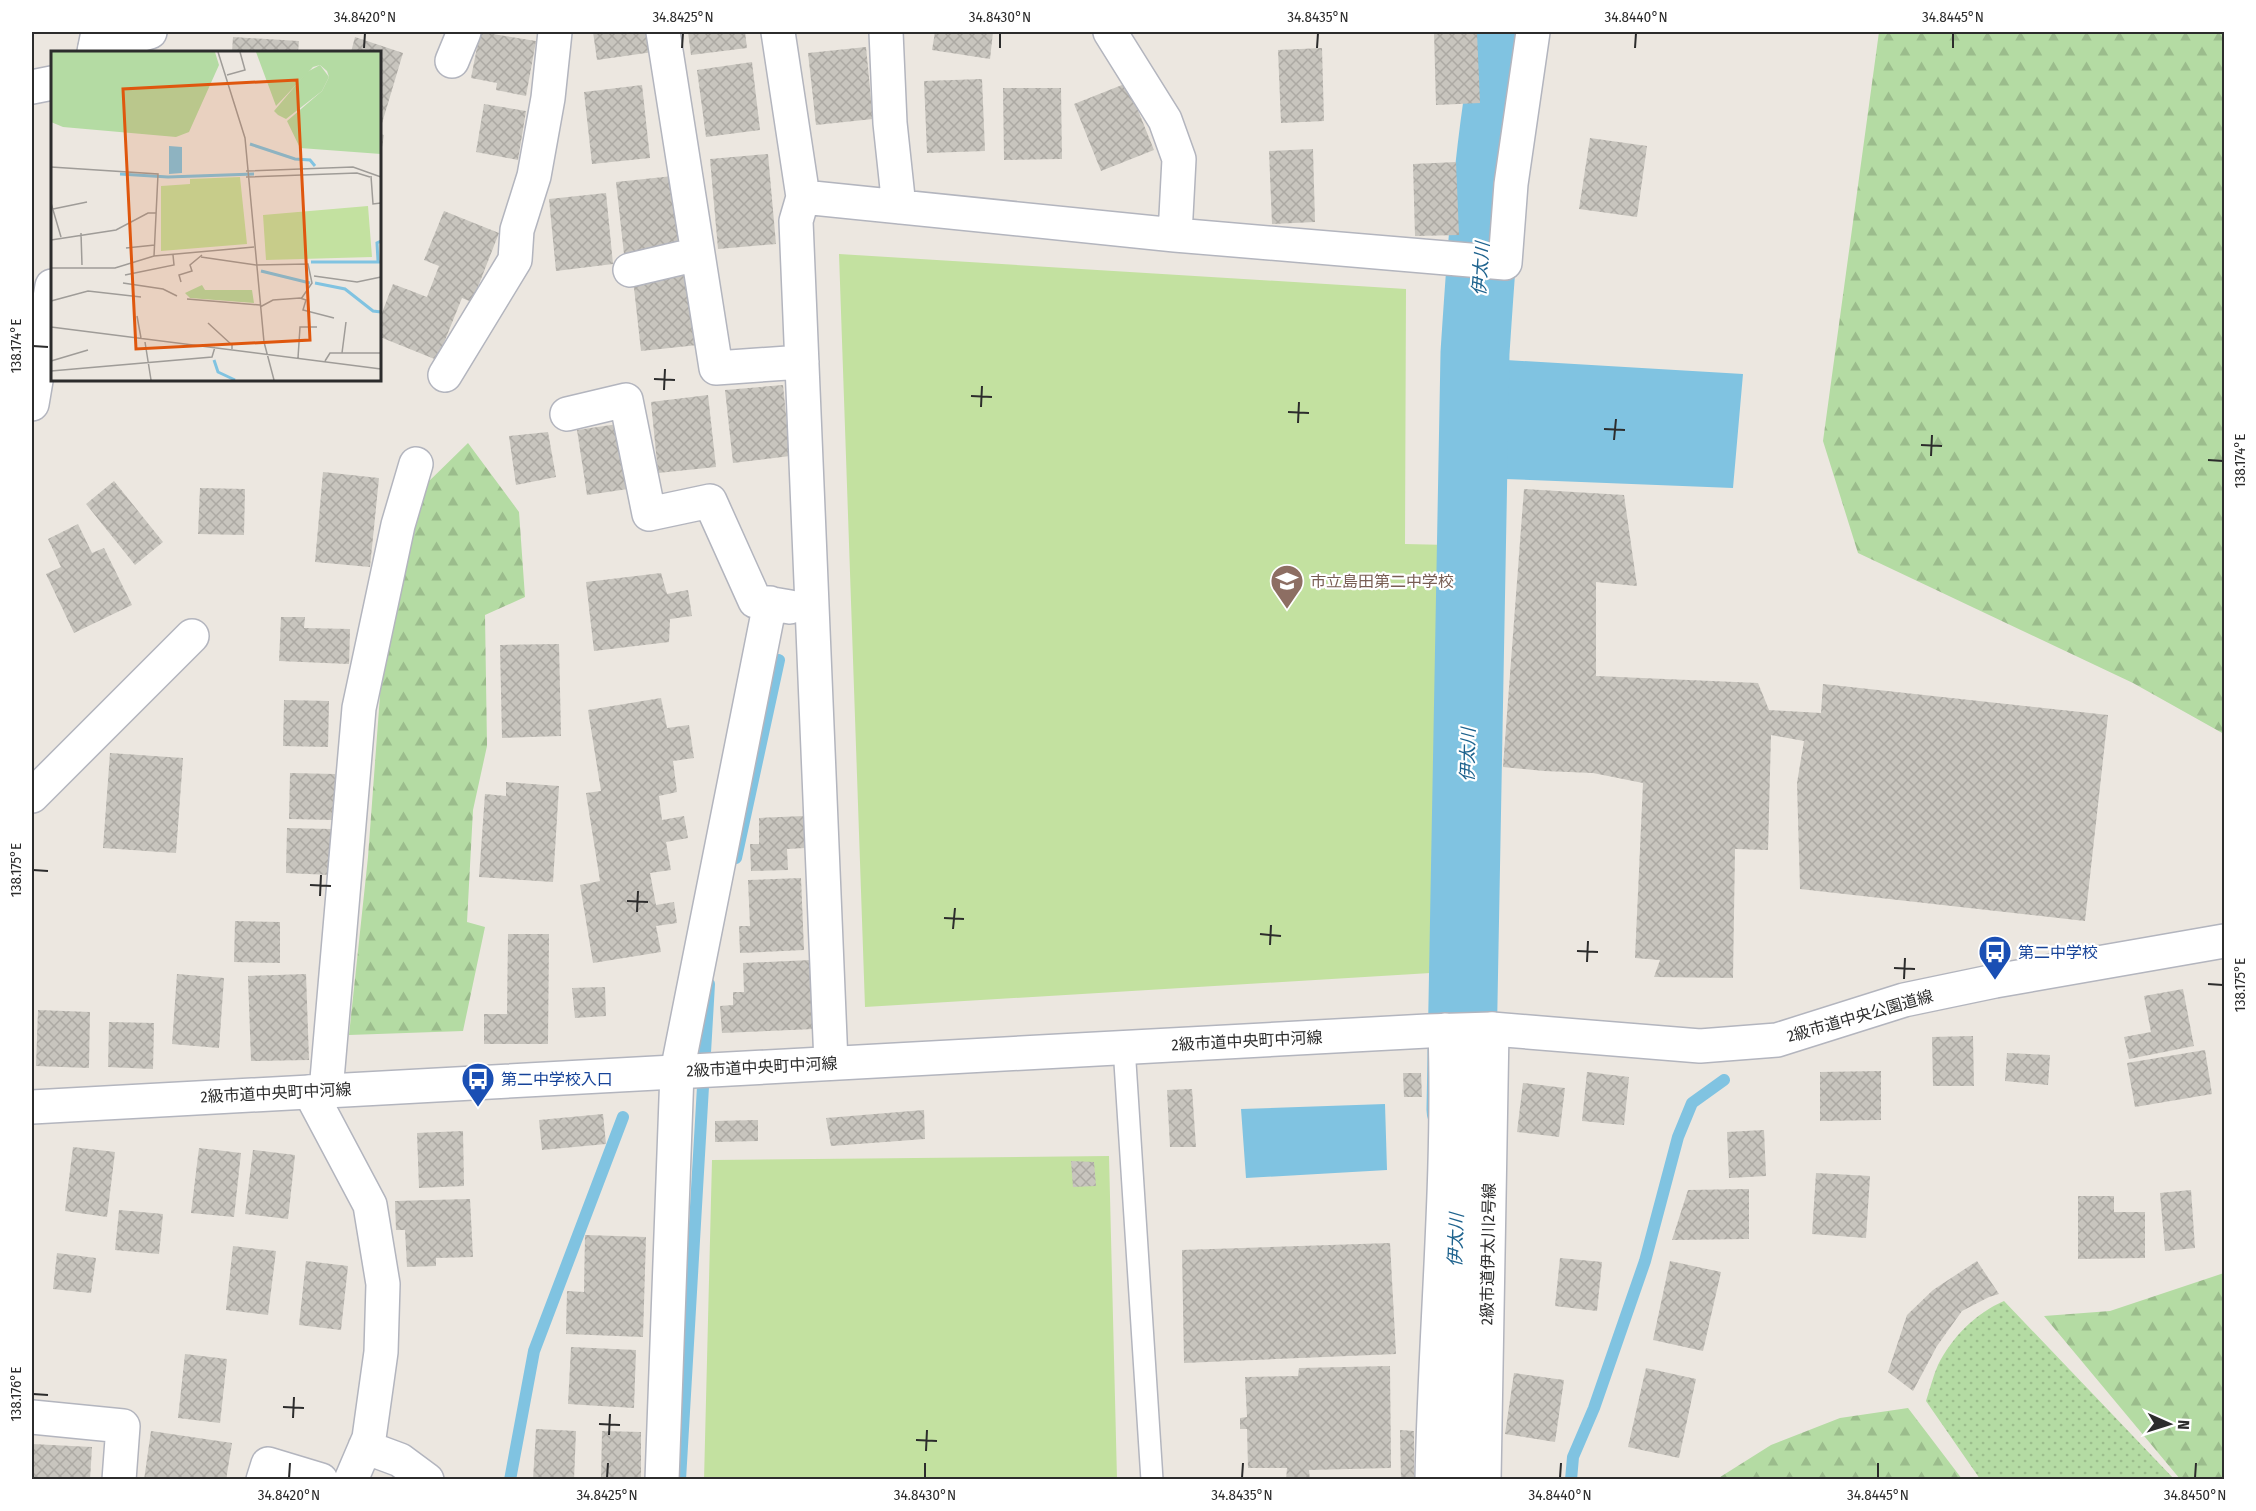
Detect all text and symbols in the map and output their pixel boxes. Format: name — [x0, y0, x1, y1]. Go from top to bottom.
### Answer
text: 34.8420°N — [334, 8, 396, 26]
text: 34.8425°N — [652, 8, 714, 26]
text: 34.8430°N — [969, 8, 1031, 26]
text: 34.8435°N — [1287, 8, 1349, 26]
text: 34.8440°N — [1604, 8, 1668, 26]
text: 34.8445°N — [1922, 8, 1984, 26]
inset map — [51, 51, 381, 381]
water label: 伊太川 — [1468, 239, 1494, 297]
text: 138.174°E — [7, 319, 25, 373]
text: 138.174°E — [2231, 434, 2249, 488]
school or university icon: 市立島田第二中学校 — [1269, 563, 1305, 610]
place label: 市立島田第二中学校 — [1310, 572, 1454, 591]
water label: 伊太川 — [1457, 726, 1480, 782]
text: 138.175°E — [7, 843, 25, 897]
bus stop icon: 第二中学校 — [1977, 934, 2013, 981]
place label: 第二中学校 — [2018, 943, 2098, 962]
text: 138.175°E — [2231, 958, 2249, 1012]
street label: 2級市道中央公園道線 — [1785, 986, 1935, 1046]
street label: 2級市道中央町中河線 — [1171, 1028, 1323, 1054]
street label: 2級市道中央町中河線 — [686, 1054, 838, 1080]
bus stop icon: 第二中学校入口 — [460, 1061, 496, 1108]
place label: 第二中学校入口 — [501, 1070, 613, 1089]
street label: 2級市道中央町中河線 — [200, 1080, 352, 1106]
street label: 2級市道伊太川2号線 — [1477, 1183, 1499, 1325]
water label: 伊太川 — [1444, 1211, 1468, 1267]
text: 138.176°E — [7, 1367, 25, 1421]
north arrow — [2139, 1394, 2199, 1454]
text: N — [2174, 1419, 2193, 1430]
text: 34.8420°N — [258, 1486, 320, 1504]
text: 34.8425°N — [576, 1486, 638, 1504]
text: 34.8430°N — [894, 1486, 956, 1504]
text: 34.8435°N — [1211, 1486, 1273, 1504]
text: 34.8440°N — [1528, 1486, 1592, 1504]
text: 34.8445°N — [1847, 1486, 1909, 1504]
text: 34.8450°N — [2164, 1486, 2226, 1504]

